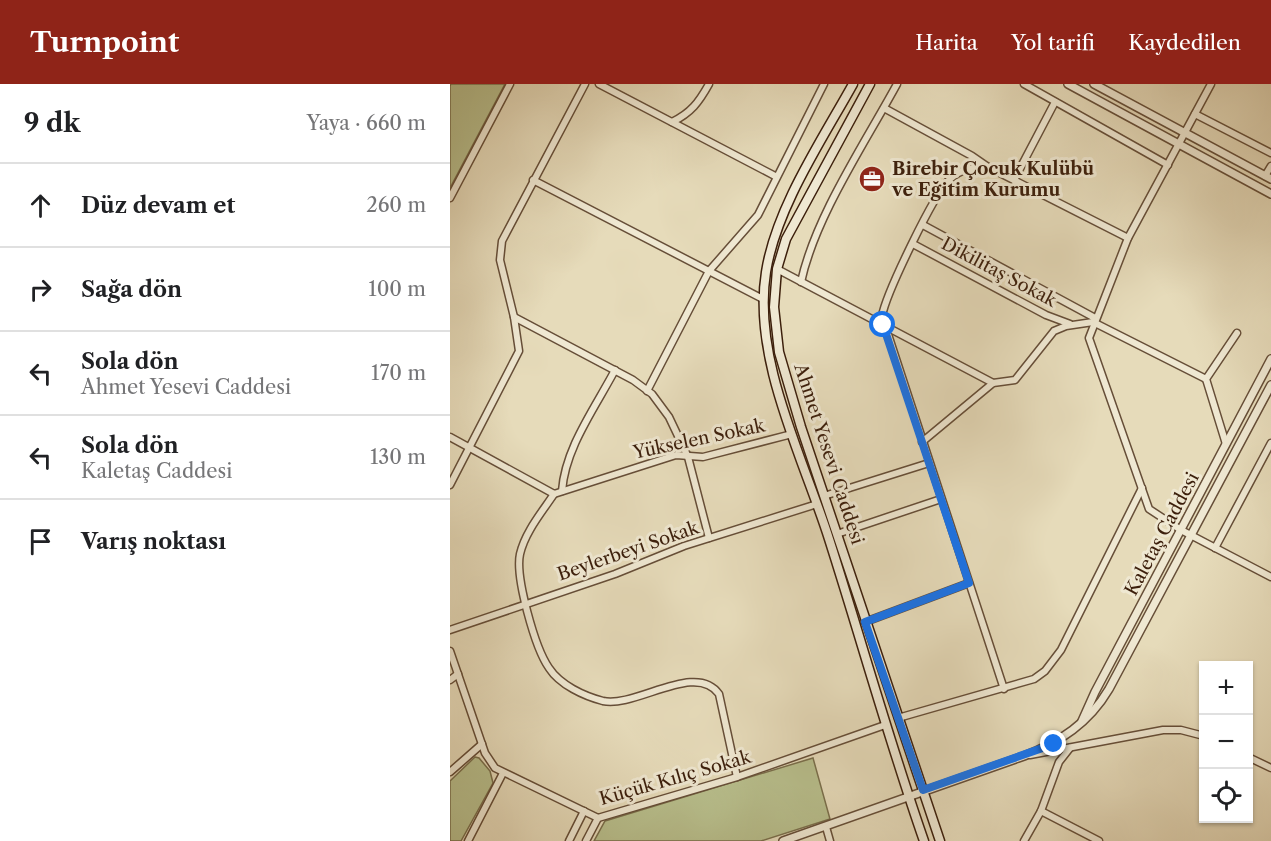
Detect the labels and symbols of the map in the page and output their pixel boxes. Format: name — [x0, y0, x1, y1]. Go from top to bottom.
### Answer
place label: Birebir Çocuk Kulübü ve Eğitim Kurumu — [891, 158, 1094, 201]
office icon: Birebir Çocuk Kulübü ve Eğitim Kurumu — [857, 164, 887, 194]
street label: Dikilitaş Sokak — [938, 232, 1062, 312]
route start — [869, 311, 895, 337]
street label: Ahmet Yesevi Caddesi — [789, 360, 869, 548]
street label: Yükselen Sokak — [630, 414, 768, 464]
street label: Kaletaş Caddesi — [1120, 468, 1204, 599]
street label: Beylerbeyi Sokak — [555, 516, 703, 585]
route end — [1040, 730, 1066, 756]
street label: Küçük Kılıç Sokak — [597, 745, 755, 810]

